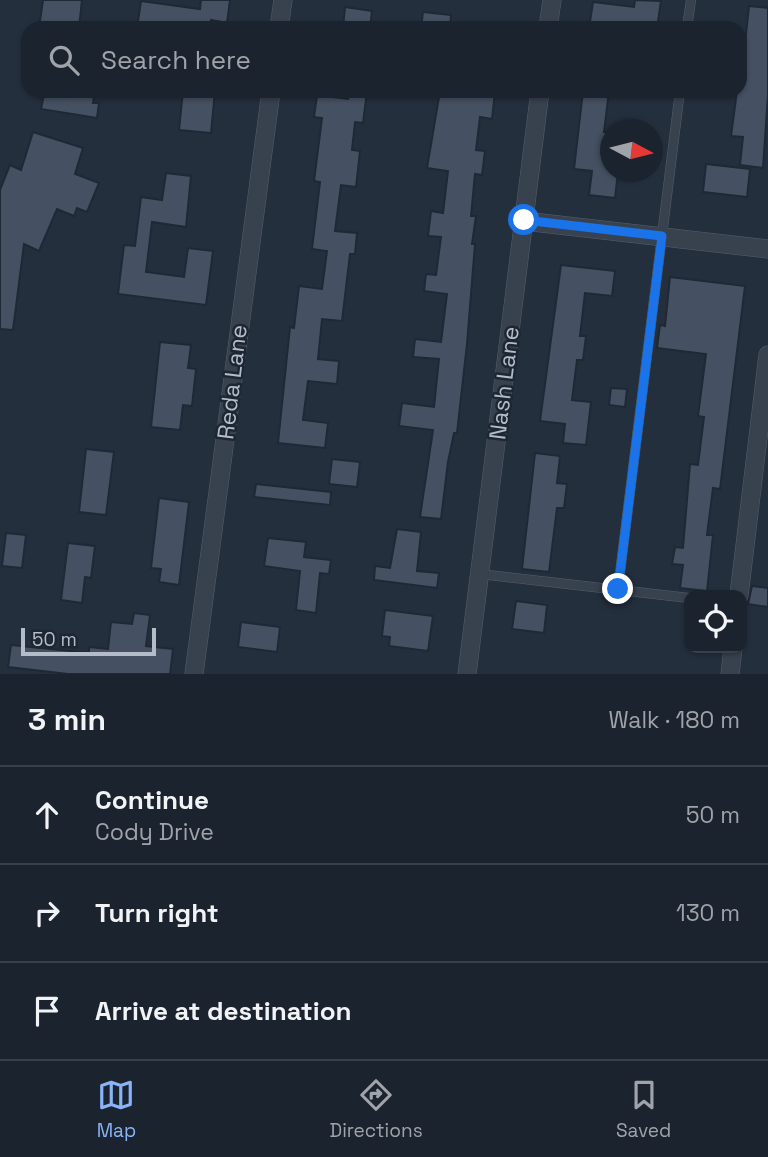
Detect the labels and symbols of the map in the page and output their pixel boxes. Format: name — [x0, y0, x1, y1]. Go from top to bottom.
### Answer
north arrow — [600, 119, 663, 182]
route start — [508, 204, 539, 235]
street label: Reda Lane — [210, 323, 254, 441]
street label: Nash Lane — [482, 325, 526, 441]
route end — [602, 573, 633, 604]
scale bar — [21, 625, 156, 657]

